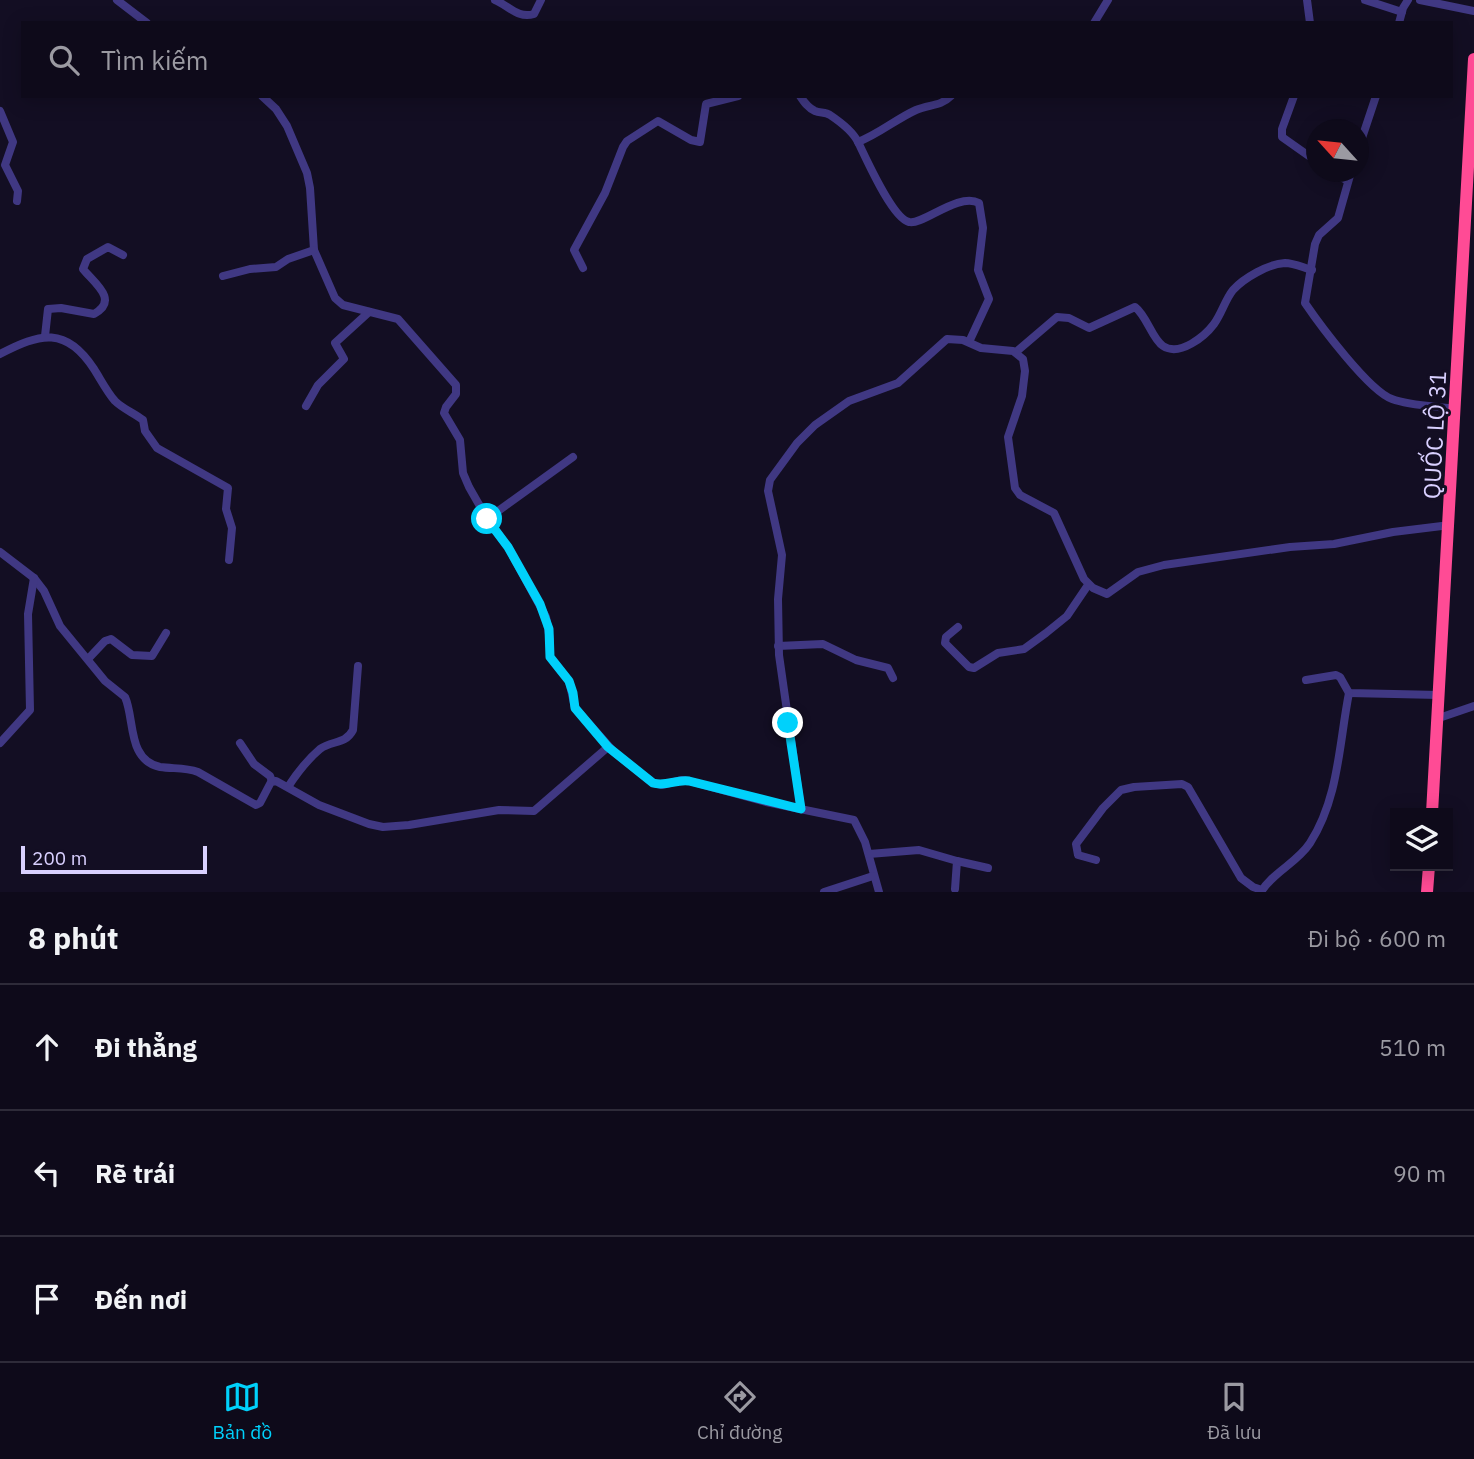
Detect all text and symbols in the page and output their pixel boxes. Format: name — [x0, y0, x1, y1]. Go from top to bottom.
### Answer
search box — [21, 21, 1453, 98]
icon: search — [45, 41, 83, 79]
text: Tìm kiếm — [101, 43, 208, 77]
north arrow — [1306, 119, 1369, 182]
street label: QUỐC LỘ 31 — [1415, 370, 1452, 500]
route start — [471, 503, 502, 534]
route end — [772, 707, 803, 738]
map controls — [1390, 808, 1453, 871]
button: layers — [1390, 808, 1453, 871]
scale bar — [21, 843, 206, 875]
text: 200 m — [32, 846, 87, 870]
text: 8 phút — [28, 918, 119, 957]
text: Đi bộ · 600 m — [1308, 923, 1446, 953]
icon: ahead — [28, 1028, 66, 1066]
text: Đi thẳng — [95, 1030, 197, 1064]
text: 510 m — [1379, 1032, 1446, 1062]
icon: left — [28, 1154, 66, 1192]
text: Rẽ trái — [95, 1156, 175, 1190]
text: 90 m — [1393, 1158, 1446, 1188]
icon: arrive — [28, 1280, 66, 1318]
text: Đến nơi — [95, 1282, 187, 1316]
tab: Bản đồ — [213, 1378, 272, 1444]
tab: Chỉ đường — [697, 1378, 782, 1444]
tab: Đã lưu — [1207, 1378, 1261, 1444]

